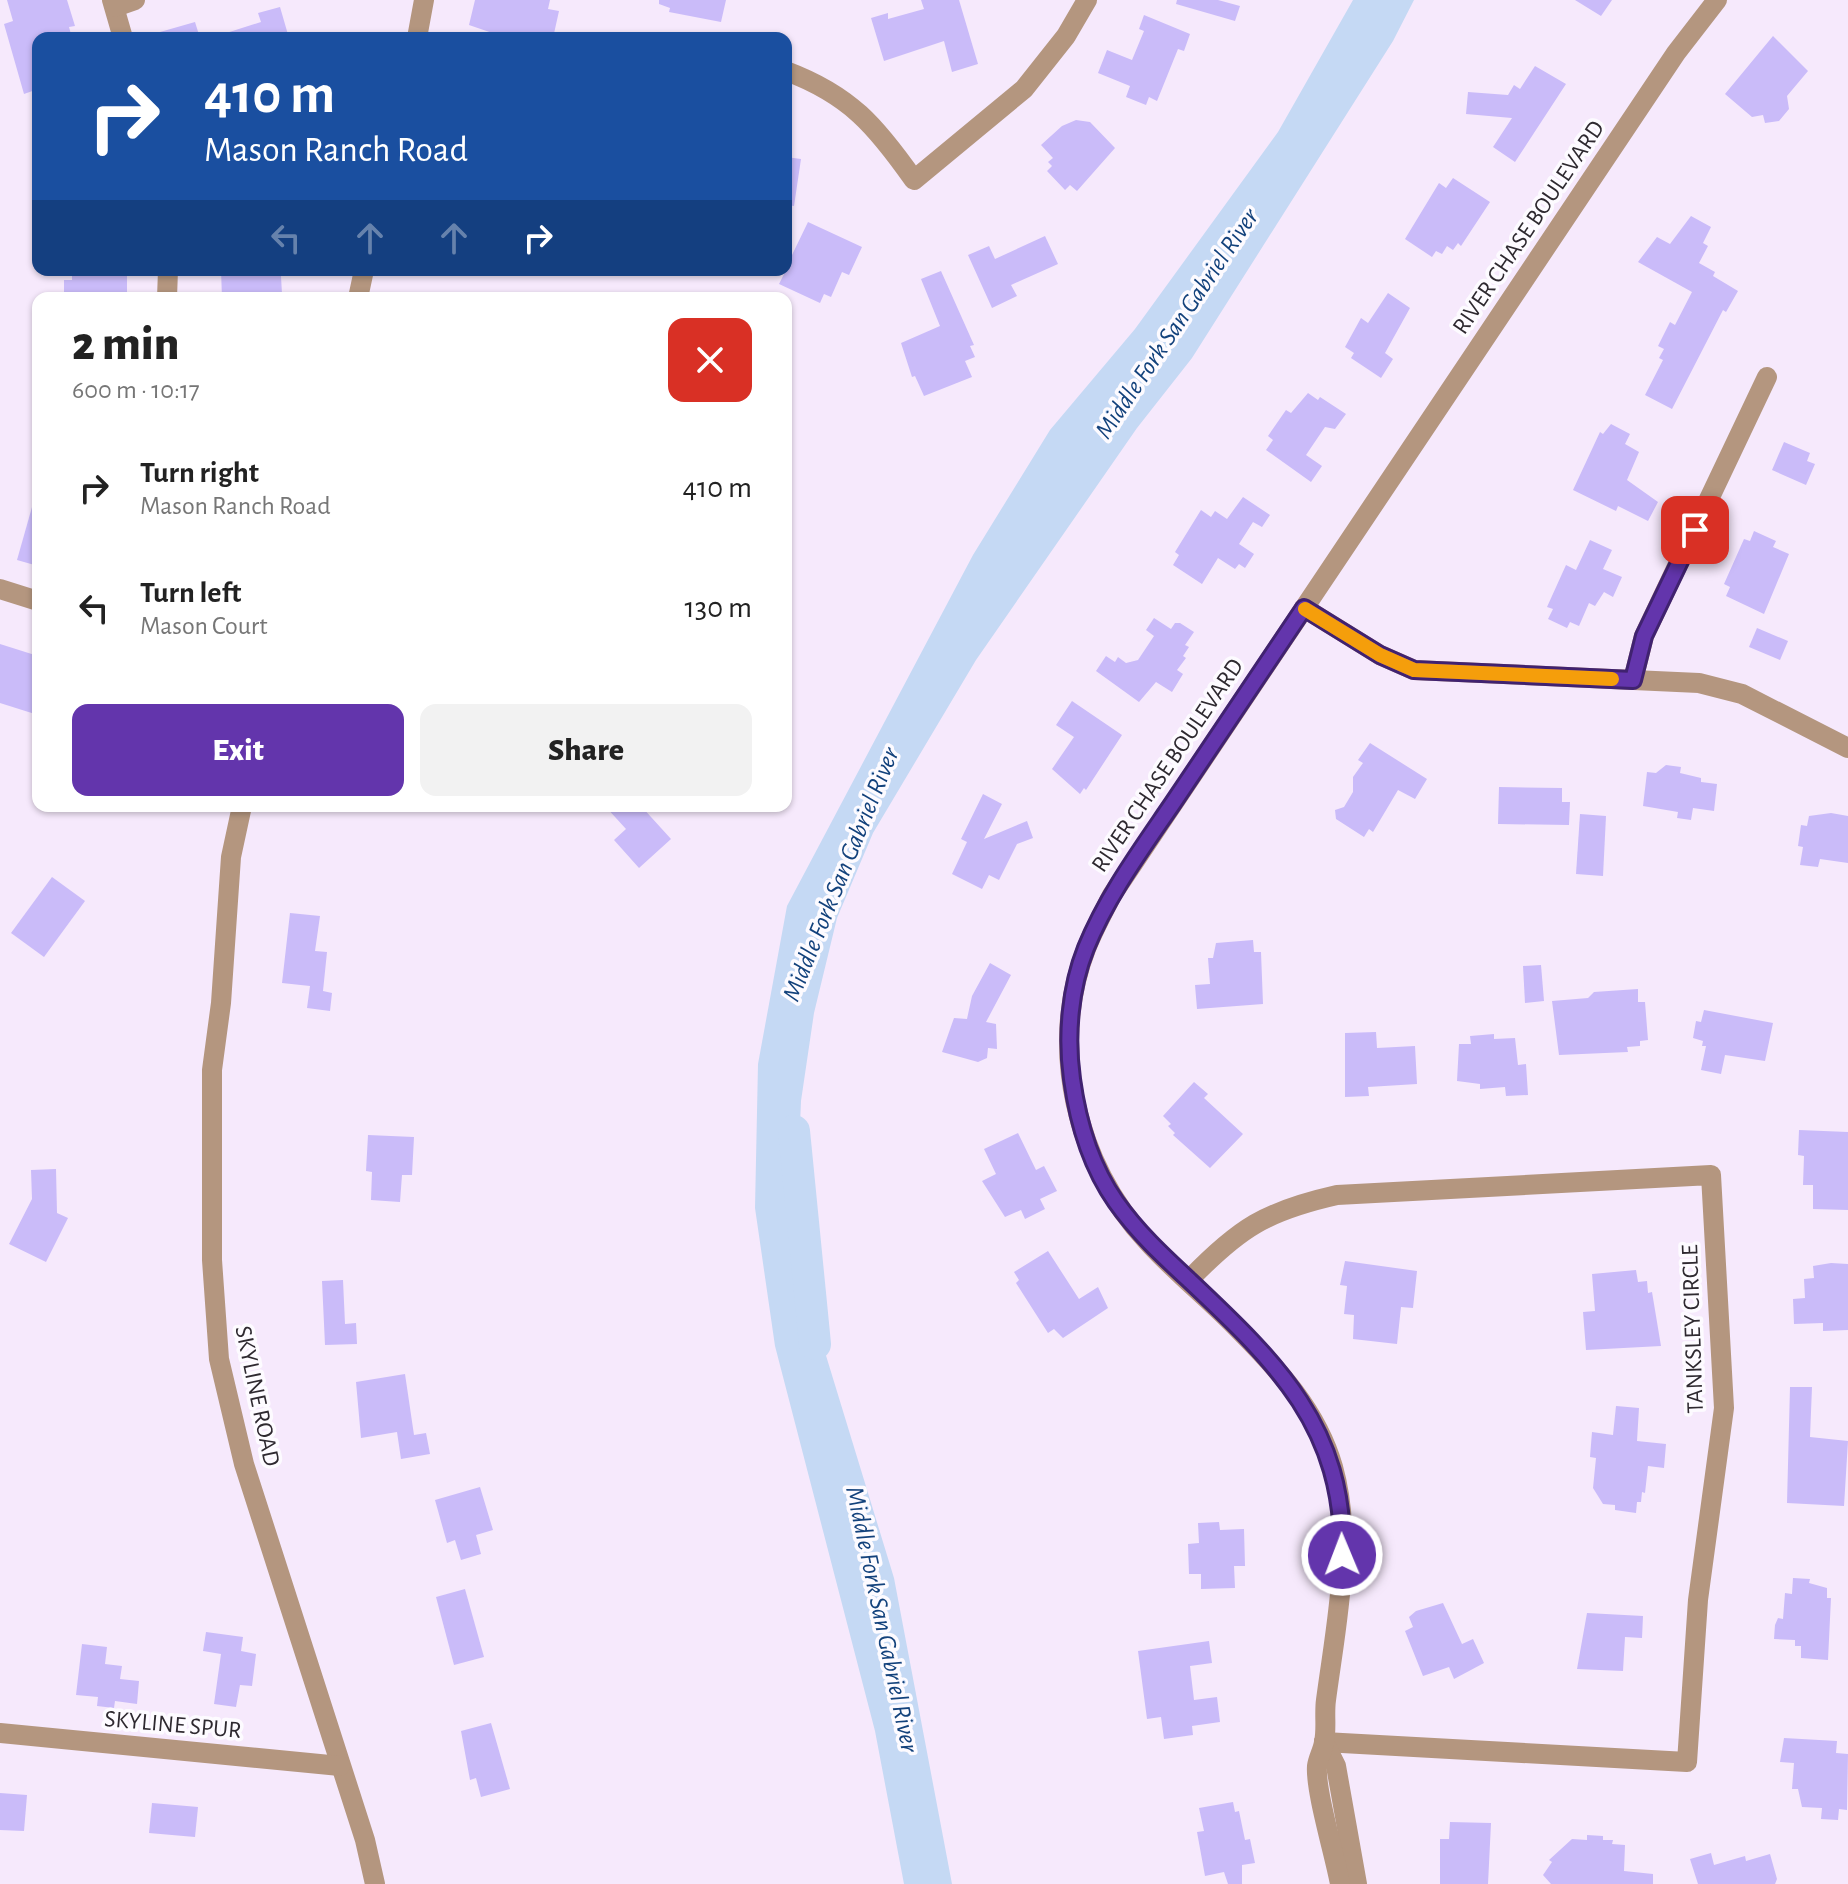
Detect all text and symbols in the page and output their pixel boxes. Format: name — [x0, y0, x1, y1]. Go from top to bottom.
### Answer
icon: right — [72, 64, 176, 168]
text: 410 m — [204, 67, 335, 123]
street label: RIVER CHASE BOULEVARD — [1448, 116, 1609, 339]
text: Mason Ranch Road — [204, 132, 468, 168]
water label: Middle Fork San Gabriel River — [1090, 203, 1264, 443]
icon: left — [264, 216, 308, 260]
icon: ahead — [348, 216, 392, 260]
icon: ahead — [432, 216, 476, 260]
icon: right — [516, 216, 560, 260]
button: close — [668, 318, 752, 402]
text: 2 min — [72, 321, 180, 369]
text: 600 m · 10:17 — [72, 377, 200, 403]
text: Turn right — [140, 458, 259, 488]
icon: right — [72, 466, 116, 510]
text: 410 m — [682, 473, 752, 503]
text: Mason Ranch Road — [140, 493, 331, 519]
pin — [1661, 496, 1729, 564]
icon: arrive — [1673, 508, 1717, 552]
text: Turn left — [140, 578, 241, 608]
icon: left — [72, 586, 116, 630]
text: 130 m — [685, 593, 752, 623]
text: Mason Court — [140, 613, 268, 639]
street label: RIVER CHASE BOULEVARD — [1087, 654, 1248, 877]
button: Exit — [72, 704, 404, 796]
button: Share — [420, 704, 752, 796]
water label: Middle Fork San Gabriel River — [778, 742, 904, 1005]
street label: TANKSLEY CIRCLE — [1678, 1243, 1708, 1414]
street label: SKYLINE ROAD — [230, 1324, 284, 1469]
water label: Middle Fork San Gabriel River — [841, 1484, 923, 1756]
position arrow — [1300, 1513, 1384, 1597]
street label: SKYLINE SPUR — [103, 1707, 243, 1743]

